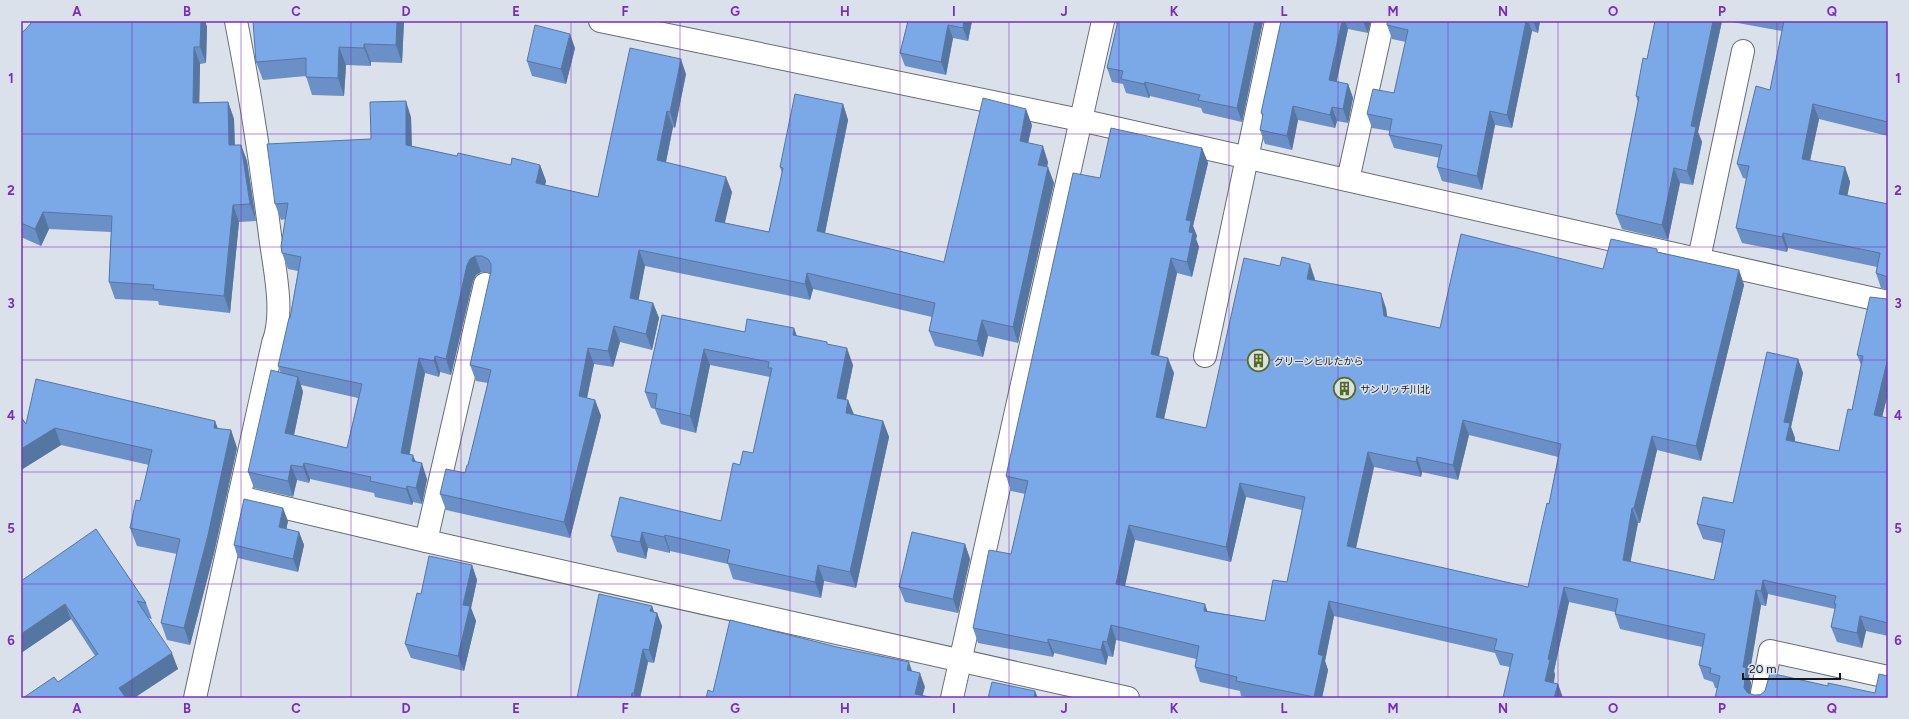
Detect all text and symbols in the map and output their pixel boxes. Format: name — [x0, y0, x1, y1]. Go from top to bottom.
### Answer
text: A — [72, 4, 82, 19]
text: B — [183, 4, 191, 19]
text: C — [291, 4, 301, 19]
text: D — [401, 4, 411, 19]
text: E — [512, 4, 520, 19]
text: F — [621, 4, 629, 19]
text: G — [730, 4, 740, 19]
text: H — [840, 4, 850, 19]
text: I — [952, 4, 956, 19]
text: J — [1060, 4, 1068, 19]
text: K — [1170, 4, 1179, 19]
text: L — [1281, 4, 1288, 19]
text: M — [1387, 4, 1399, 19]
text: N — [1498, 4, 1508, 19]
text: O — [1608, 4, 1618, 19]
text: P — [1718, 4, 1726, 19]
text: Q — [1827, 4, 1837, 19]
text: 1 — [8, 71, 14, 86]
text: 1 — [1895, 71, 1901, 86]
text: 2 — [7, 183, 15, 198]
text: 2 — [1894, 183, 1902, 198]
text: 3 — [7, 296, 15, 311]
text: 3 — [1894, 296, 1902, 311]
building icon: グリーンヒルたから — [1245, 348, 1271, 374]
place label: グリーンヒルたから — [1274, 355, 1364, 368]
building icon: サンリッチ川北 — [1332, 376, 1358, 402]
place label: サンリッチ川北 — [1360, 383, 1430, 396]
text: 4 — [7, 408, 15, 423]
text: 4 — [1894, 408, 1902, 423]
text: 5 — [7, 521, 15, 536]
text: 5 — [1894, 521, 1902, 536]
text: 6 — [7, 633, 15, 648]
text: 6 — [1894, 633, 1902, 648]
scale bar — [1743, 655, 1840, 681]
text: 20 m — [1749, 662, 1777, 676]
text: A — [72, 701, 82, 716]
text: B — [183, 701, 191, 716]
text: C — [291, 701, 301, 716]
text: D — [401, 701, 411, 716]
text: E — [512, 701, 520, 716]
text: F — [621, 701, 629, 716]
text: G — [730, 701, 740, 716]
text: H — [840, 701, 850, 716]
text: I — [952, 701, 956, 716]
text: J — [1060, 701, 1068, 716]
text: K — [1170, 701, 1179, 716]
text: L — [1281, 701, 1288, 716]
text: M — [1387, 701, 1399, 716]
text: N — [1498, 701, 1508, 716]
text: O — [1608, 701, 1618, 716]
text: P — [1718, 701, 1726, 716]
text: Q — [1827, 701, 1837, 716]

